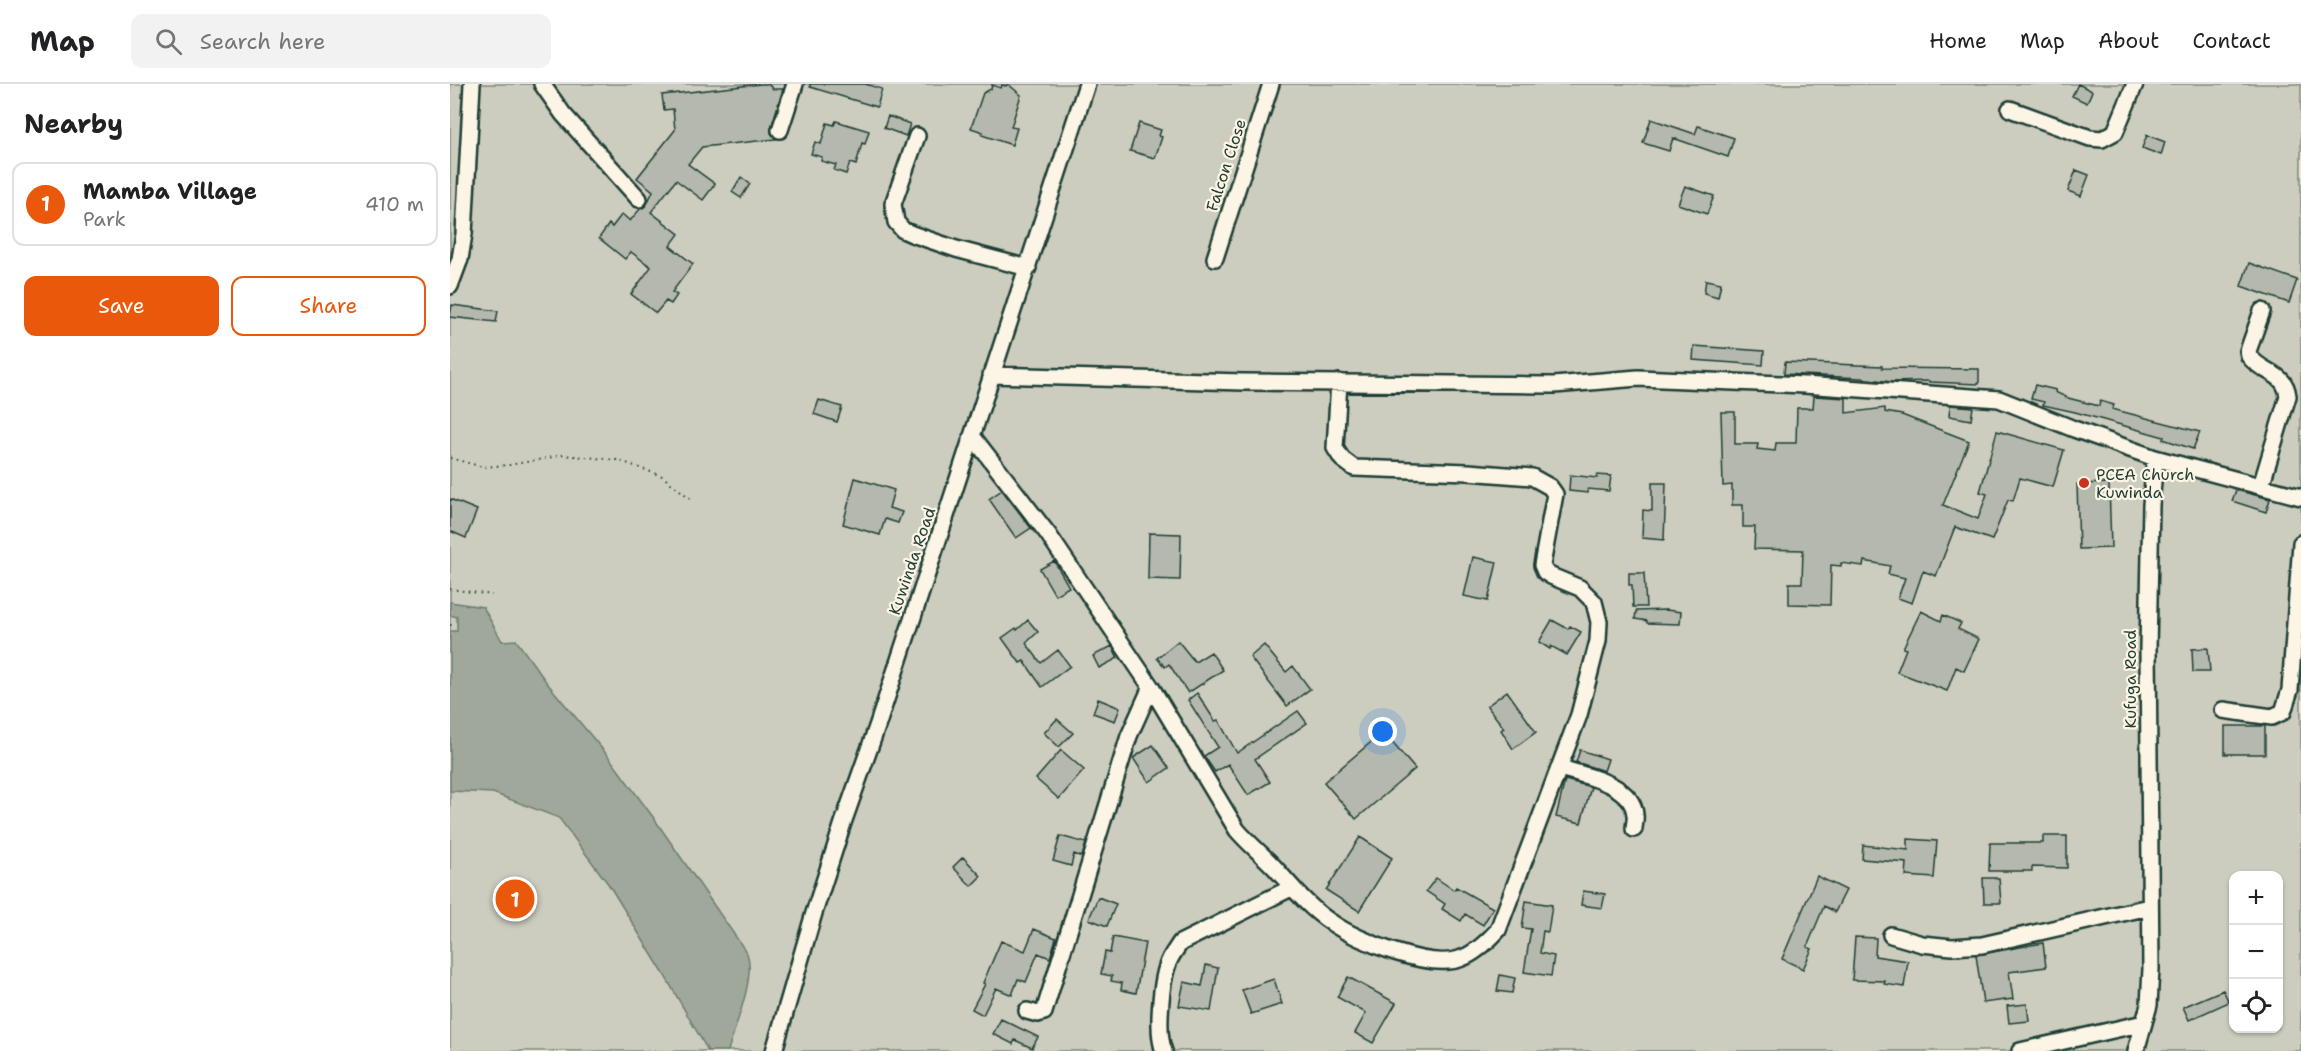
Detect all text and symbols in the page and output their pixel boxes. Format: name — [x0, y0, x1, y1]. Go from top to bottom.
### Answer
search box — [131, 14, 551, 68]
text: Map — [30, 22, 95, 60]
icon: search — [152, 25, 185, 58]
text: Search here — [200, 27, 325, 56]
text: Home — [1929, 27, 1987, 55]
text: Map — [2020, 27, 2065, 55]
text: About — [2098, 27, 2159, 55]
text: Contact — [2192, 27, 2271, 55]
text: Nearby — [24, 106, 123, 141]
street label: Falcon Close — [1201, 116, 1251, 214]
text: Mamba Village — [83, 177, 257, 206]
text: 1 — [41, 191, 50, 217]
text: 410 m — [365, 191, 424, 217]
text: Park — [83, 206, 126, 232]
button: Save — [24, 276, 219, 336]
button: Share — [231, 276, 426, 336]
place label: PCEA Church Kuwinda — [2096, 464, 2194, 503]
marker: PCEA Church Kuwinda — [2077, 476, 2091, 490]
street label: Kuwinda Road — [884, 504, 940, 618]
street label: Kufuga Road — [2120, 630, 2141, 728]
your location — [1368, 717, 1397, 746]
map controls — [2229, 871, 2283, 1033]
button: + — [2229, 871, 2283, 925]
pin: 1 — [496, 876, 534, 922]
button: − — [2229, 925, 2283, 979]
button: locate — [2229, 979, 2283, 1033]

